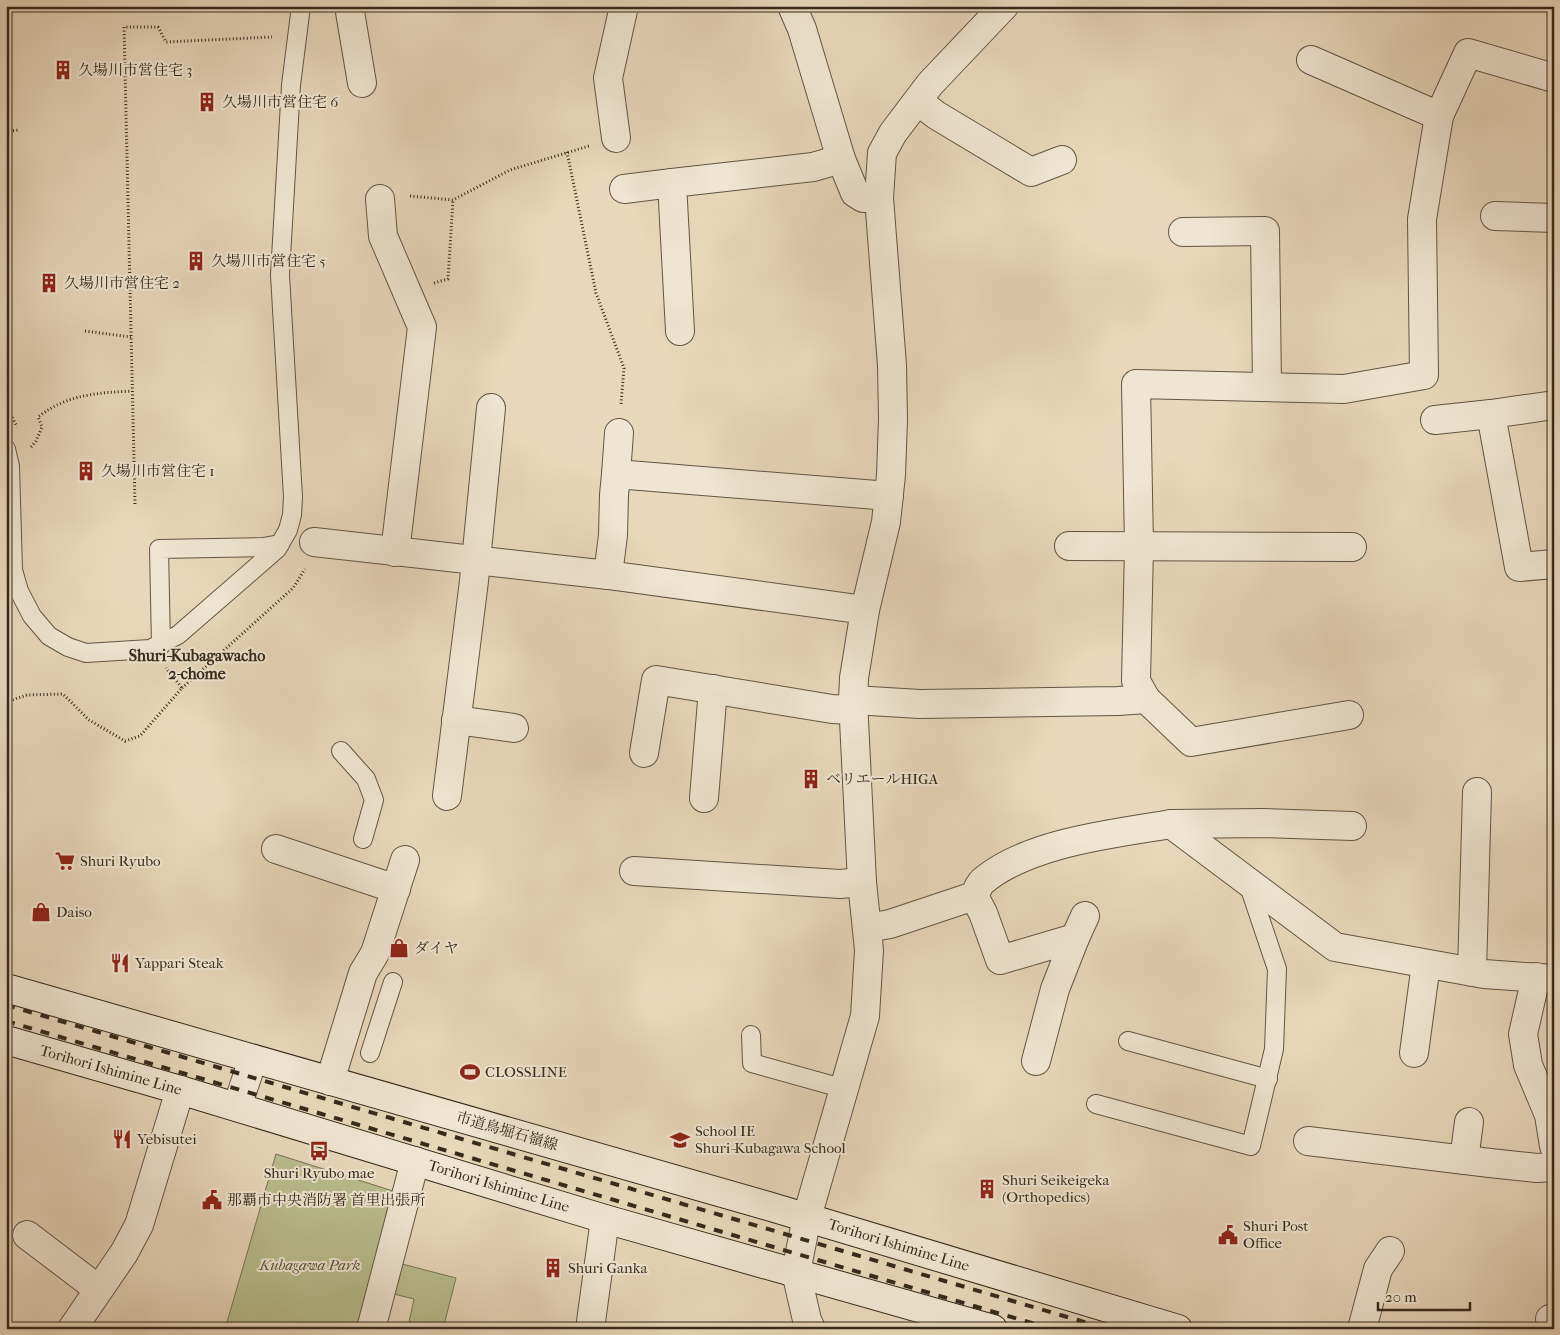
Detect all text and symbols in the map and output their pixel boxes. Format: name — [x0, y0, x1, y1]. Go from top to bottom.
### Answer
building icon: 久場川市営住宅 3 — [52, 59, 74, 81]
place label: 久場川市営住宅 3 — [78, 61, 192, 79]
building icon: 久場川市営住宅 6 — [196, 91, 218, 113]
place label: 久場川市営住宅 6 — [222, 93, 339, 111]
building icon: 久場川市営住宅 5 — [185, 250, 207, 272]
place label: 久場川市営住宅 5 — [211, 252, 326, 270]
building icon: 久場川市営住宅 2 — [38, 272, 60, 294]
place label: 久場川市営住宅 2 — [64, 274, 180, 292]
building icon: 久場川市営住宅 1 — [75, 460, 97, 482]
place label: 久場川市営住宅 1 — [101, 462, 215, 480]
district label: Shuri-Kubagawacho 2-chome — [129, 646, 265, 683]
building icon: ベリエールHIGA — [800, 768, 822, 790]
place label: ベリエールHIGA — [826, 770, 939, 788]
supermarket icon: Shuri Ryubo — [54, 850, 76, 872]
place label: Shuri Ryubo — [80, 852, 161, 870]
shop icon: Daiso — [30, 901, 52, 923]
place label: Daiso — [56, 903, 92, 921]
shop icon: ダイヤ — [388, 937, 410, 959]
place label: ダイヤ — [414, 939, 459, 957]
restaurant icon: Yappari Steak — [109, 952, 131, 974]
place label: Yappari Steak — [134, 954, 224, 972]
street label: Torihori Ishimine Line — [38, 1041, 185, 1099]
sports icon: CLOSSLINE — [459, 1061, 481, 1083]
place label: CLOSSLINE — [485, 1063, 567, 1081]
street label: 市道鳥堀石嶺線 — [454, 1108, 560, 1154]
place label: School IE Shuri-Kubagawa School — [695, 1122, 846, 1157]
restaurant icon: Yebisutei — [111, 1128, 133, 1150]
school or university icon: School IE Shuri-Kubagawa School — [669, 1129, 691, 1151]
place label: Yebisutei — [136, 1130, 197, 1148]
bus stop icon: Shuri Ryubo mae — [308, 1140, 330, 1162]
street label: Torihori Ishimine Line — [426, 1156, 572, 1216]
place label: Shuri Ryubo mae — [264, 1164, 375, 1182]
place label: Shuri Seikeigeka (Orthopedics) — [1002, 1171, 1110, 1206]
building icon: Shuri Seikeigeka (Orthopedics) — [976, 1178, 998, 1200]
public building icon: 那覇市中央消防署 首里出張所 — [201, 1189, 223, 1211]
place label: 那覇市中央消防署 首里出張所 — [227, 1191, 425, 1209]
street label: Torihori Ishimine Line — [826, 1215, 972, 1275]
place label: Shuri Post Office — [1243, 1217, 1309, 1252]
public building icon: Shuri Post Office — [1217, 1224, 1239, 1246]
park label: Kubagawa Park — [259, 1256, 361, 1274]
building icon: Shuri Ganka — [542, 1257, 564, 1279]
place label: Shuri Ganka — [568, 1259, 648, 1277]
scale bar — [1378, 1280, 1470, 1312]
text: 20 m — [1385, 1288, 1417, 1306]

